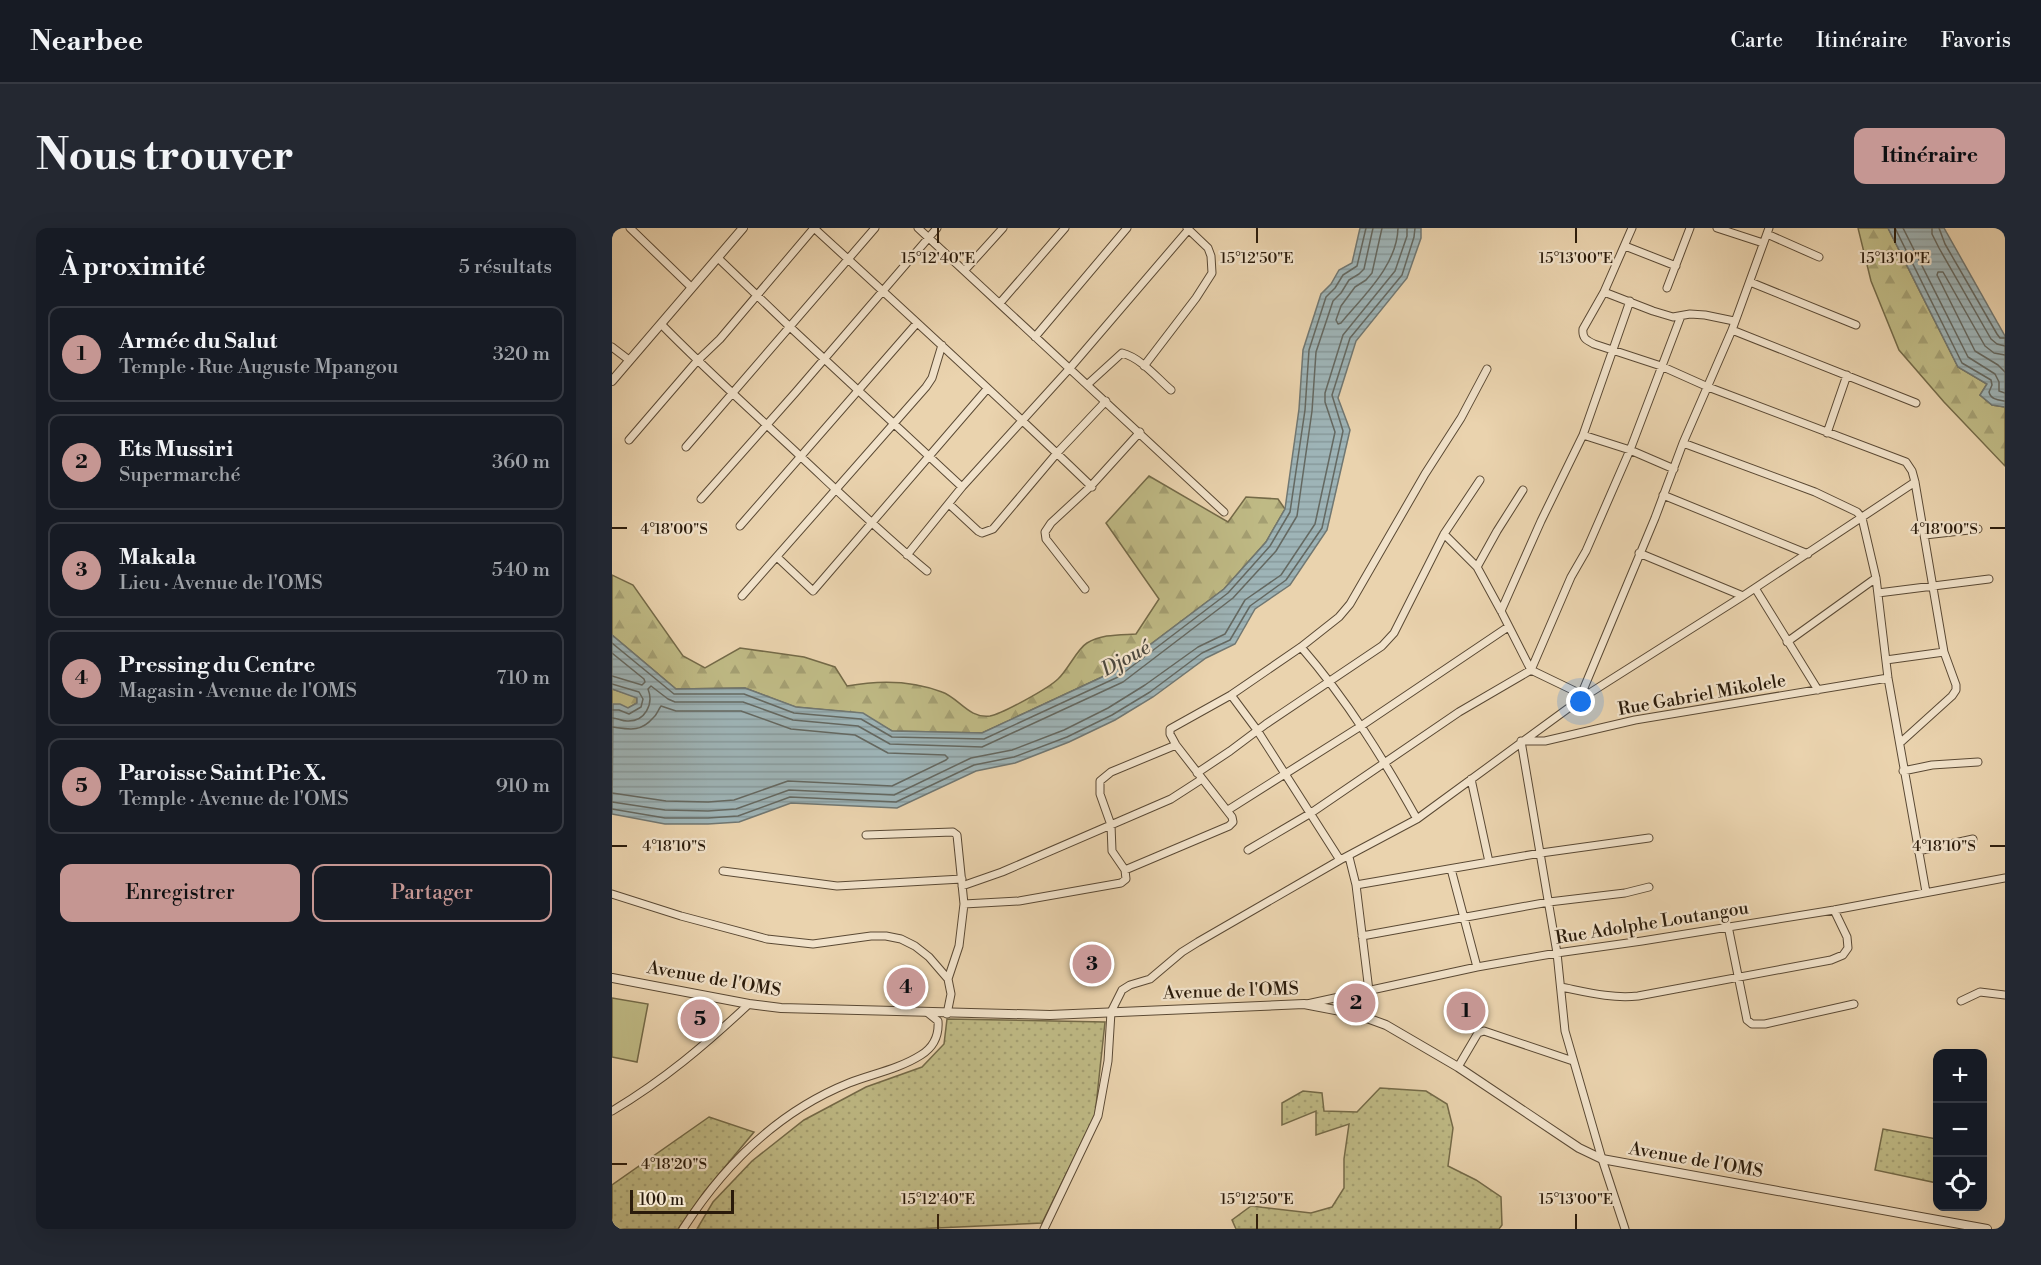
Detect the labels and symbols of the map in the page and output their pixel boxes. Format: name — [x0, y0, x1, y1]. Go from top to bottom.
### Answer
text: 15°12'40"E — [901, 249, 975, 268]
text: 15°12'50"E — [1220, 249, 1294, 268]
text: 15°13'00"E — [1539, 249, 1613, 268]
text: 15°13'10"E — [1860, 249, 1930, 268]
text: 4°18'00"S — [640, 520, 708, 539]
text: 4°18'00"S — [1910, 520, 1978, 539]
water label: Djoué — [1096, 635, 1156, 683]
street label: Rue Gabriel Mikolele — [1616, 669, 1788, 721]
your location — [1566, 687, 1595, 716]
text: 4°18'10"S — [642, 837, 706, 856]
text: 4°18'10"S — [1912, 837, 1976, 856]
street label: Rue Adolphe Loutangou — [1554, 896, 1751, 950]
pin: 3 — [1072, 942, 1112, 986]
street label: Avenue de l'OMS — [644, 956, 783, 1002]
pin: 4 — [886, 964, 926, 1010]
street label: Avenue de l'OMS — [1162, 977, 1299, 1005]
pin: 2 — [1336, 980, 1376, 1026]
pin: 1 — [1446, 988, 1486, 1034]
pin: 5 — [680, 996, 719, 1042]
street label: Avenue de l'OMS — [1626, 1137, 1765, 1183]
text: 4°18'20"S — [641, 1155, 707, 1174]
scale bar — [630, 1187, 734, 1214]
text: 15°12'40"E — [901, 1190, 975, 1209]
text: 15°12'50"E — [1220, 1190, 1294, 1209]
text: 15°13'00"E — [1539, 1190, 1613, 1209]

